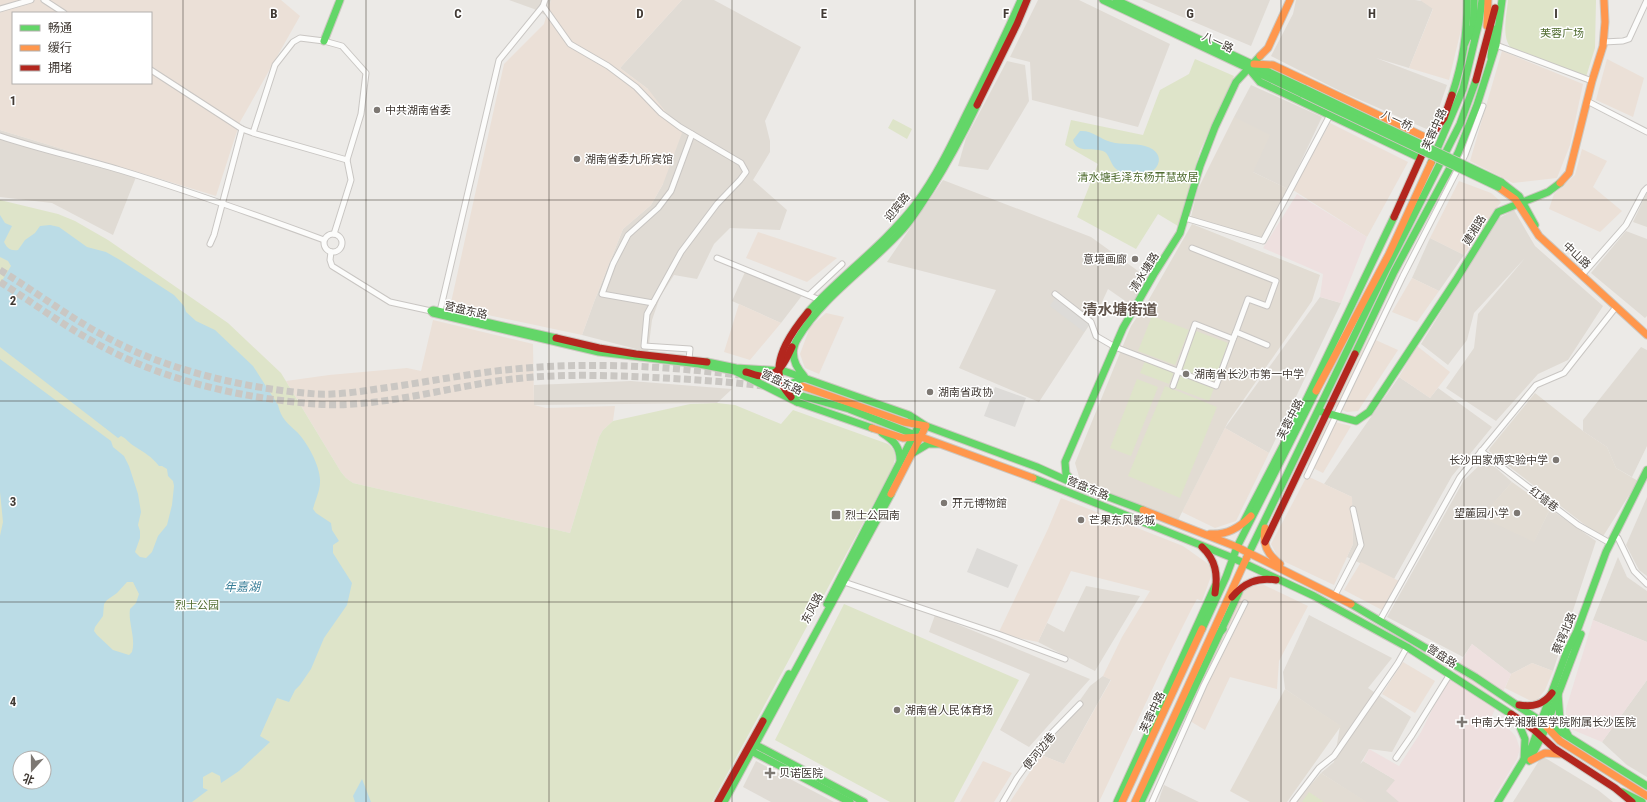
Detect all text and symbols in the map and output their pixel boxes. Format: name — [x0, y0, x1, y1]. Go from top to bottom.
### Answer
text: B — [270, 6, 278, 21]
text: C — [454, 6, 462, 21]
text: D — [636, 6, 644, 21]
text: E — [821, 6, 828, 21]
text: F — [1003, 6, 1009, 21]
text: G — [1186, 6, 1194, 21]
text: H — [1368, 6, 1376, 21]
text: I — [1554, 6, 1558, 21]
legend — [12, 12, 152, 84]
text: 畅通 — [48, 21, 72, 35]
park label: 芙蓉广场 — [1540, 27, 1584, 40]
street label: 八一路 — [1200, 30, 1235, 55]
text: 缓行 — [48, 41, 72, 55]
text: 拥堵 — [48, 61, 72, 75]
text: 1 — [10, 93, 16, 108]
place label: 中共湖南省委 — [385, 104, 451, 117]
marker: 中共湖南省委 — [372, 105, 382, 115]
street label: 芙蓉中路 — [1420, 106, 1449, 152]
street label: 八一桥 — [1379, 108, 1414, 133]
place label: 湖南省委九所宾馆 — [585, 153, 673, 166]
marker: 湖南省委九所宾馆 — [572, 154, 582, 164]
park label: 清水塘毛泽东杨开慧故居 — [1078, 171, 1199, 184]
street label: 迎宾路 — [882, 190, 913, 224]
street label: 建湘路 — [1460, 213, 1489, 248]
street label: 中山路 — [1560, 239, 1593, 271]
street label: 清水塘路 — [1127, 250, 1162, 294]
place label: 意境画廊 — [1083, 253, 1127, 266]
marker: 意境画廊 — [1130, 254, 1140, 264]
text: 2 — [10, 293, 17, 308]
street label: 营盘东路 — [443, 299, 489, 322]
district label: 清水塘街道 — [1082, 301, 1158, 319]
street label: 营盘东路 — [759, 367, 804, 398]
place label: 湖南省长沙市第一中学 — [1194, 368, 1304, 381]
marker: 湖南省长沙市第一中学 — [1181, 369, 1191, 379]
place label: 湖南省政协 — [938, 386, 993, 399]
marker: 湖南省政协 — [925, 387, 935, 397]
street label: 芙蓉中路 — [1275, 397, 1306, 442]
place label: 长沙田家炳实验中学 — [1449, 454, 1548, 467]
marker: 长沙田家炳实验中学 — [1551, 455, 1561, 465]
street label: 营盘东路 — [1065, 474, 1111, 503]
street label: 红墙巷 — [1527, 484, 1561, 515]
text: 3 — [10, 494, 16, 509]
place label: 开元博物館 — [952, 497, 1007, 510]
marker: 开元博物館 — [939, 498, 949, 508]
place label: 望麓园小学 — [1454, 507, 1509, 520]
marker: 望麓园小学 — [1512, 508, 1522, 518]
marker: 烈士公园南 — [830, 509, 842, 521]
place label: 烈士公园南 — [845, 509, 900, 522]
place label: 芒果东风影城 — [1089, 514, 1155, 527]
marker: 芒果东风影城 — [1076, 515, 1086, 525]
water label: 年嘉湖 — [224, 580, 262, 594]
street label: 东风路 — [799, 591, 826, 626]
park label: 烈士公园 — [175, 599, 219, 612]
street label: 蔡锷北路 — [1550, 610, 1579, 656]
street label: 营盘路 — [1424, 642, 1459, 671]
street label: 芙蓉中路 — [1137, 690, 1168, 735]
text: 4 — [10, 694, 17, 709]
place label: 湖南省人民体育场 — [905, 704, 993, 717]
marker: 湖南省人民体育场 — [892, 705, 902, 715]
marker: 中南大学湘雅医学院附属长沙医院 — [1456, 716, 1468, 728]
place label: 中南大学湘雅医学院附属长沙医院 — [1471, 716, 1636, 729]
street label: 便河边巷 — [1020, 730, 1058, 773]
north arrow — [12, 750, 52, 790]
marker: 贝诺医院 — [764, 767, 776, 779]
place label: 贝诺医院 — [779, 767, 823, 780]
text: 北 — [21, 771, 36, 787]

